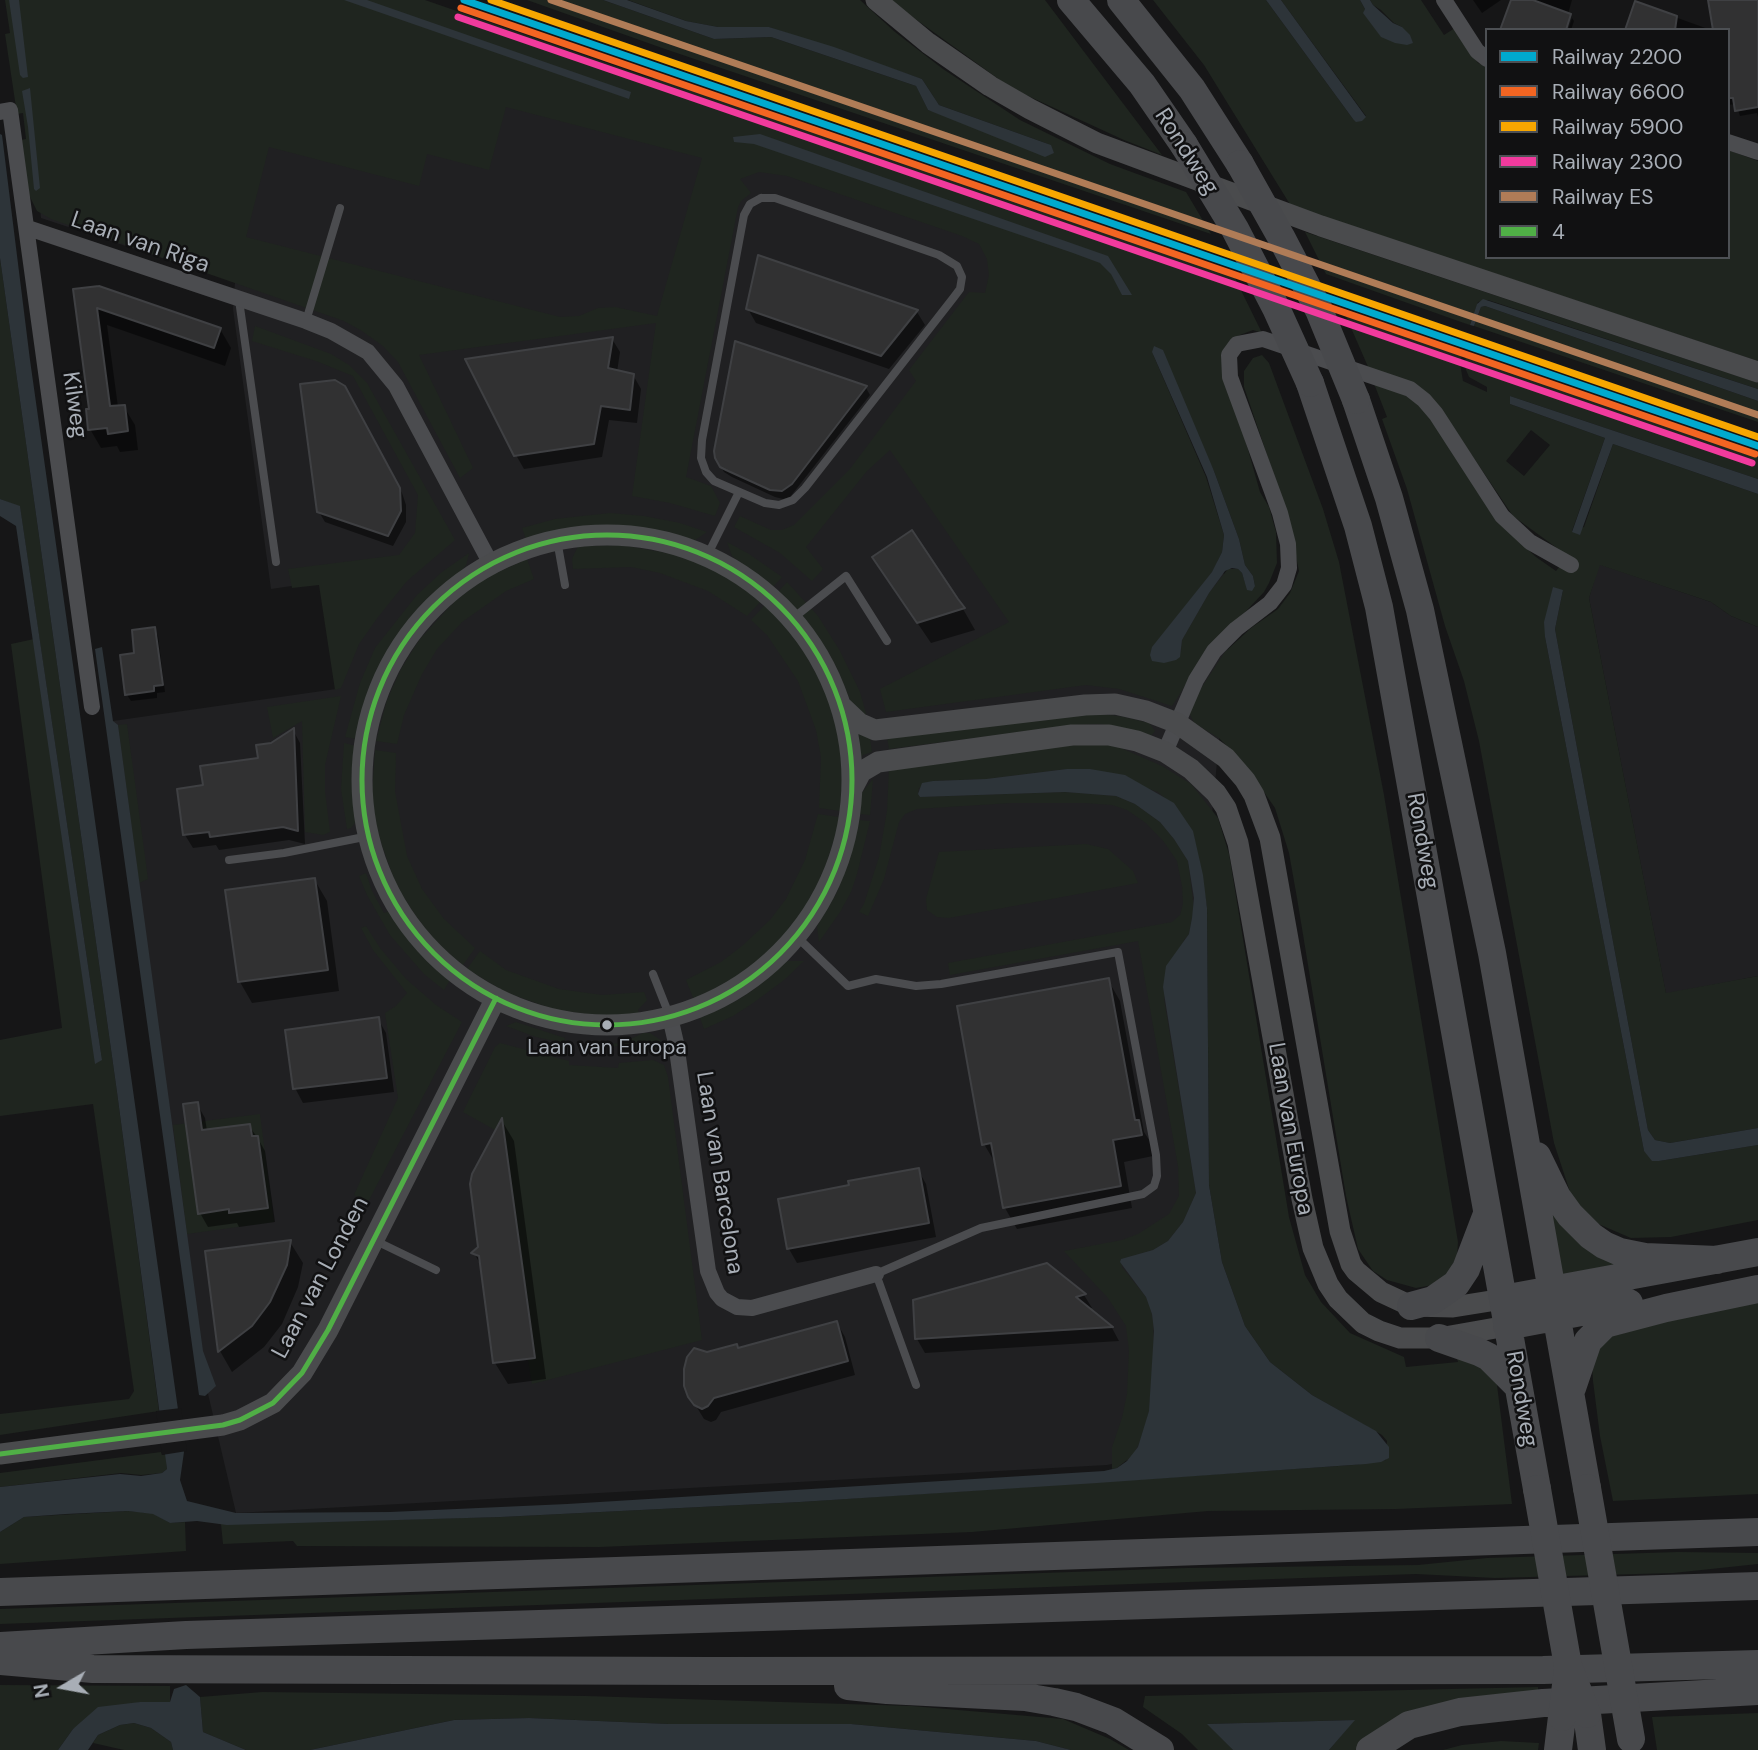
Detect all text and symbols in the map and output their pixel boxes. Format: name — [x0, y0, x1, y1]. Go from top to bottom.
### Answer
legend — [1485, 28, 1730, 259]
text: Railway 2200 — [1552, 43, 1682, 71]
text: Railway 6600 — [1552, 78, 1684, 106]
street label: Rondweg — [1148, 104, 1224, 200]
text: Railway 5900 — [1552, 113, 1683, 141]
text: Railway 2300 — [1552, 148, 1683, 176]
text: Railway ES — [1552, 183, 1653, 211]
street label: Laan van Riga — [67, 206, 213, 280]
text: 4 — [1552, 218, 1565, 246]
street label: Kilweg — [56, 370, 92, 440]
street label: Rondweg — [1400, 791, 1444, 891]
marker: Laan van Europa — [600, 1018, 614, 1032]
place label: Laan van Europa — [527, 1035, 687, 1061]
street label: Laan van Europa — [1261, 1041, 1319, 1217]
street label: Laan van Barcelona — [689, 1070, 749, 1276]
street label: Laan van Londen — [267, 1192, 375, 1364]
street label: Rondweg — [1499, 1349, 1543, 1449]
north arrow — [28, 1652, 98, 1722]
text: N — [28, 1682, 55, 1700]

